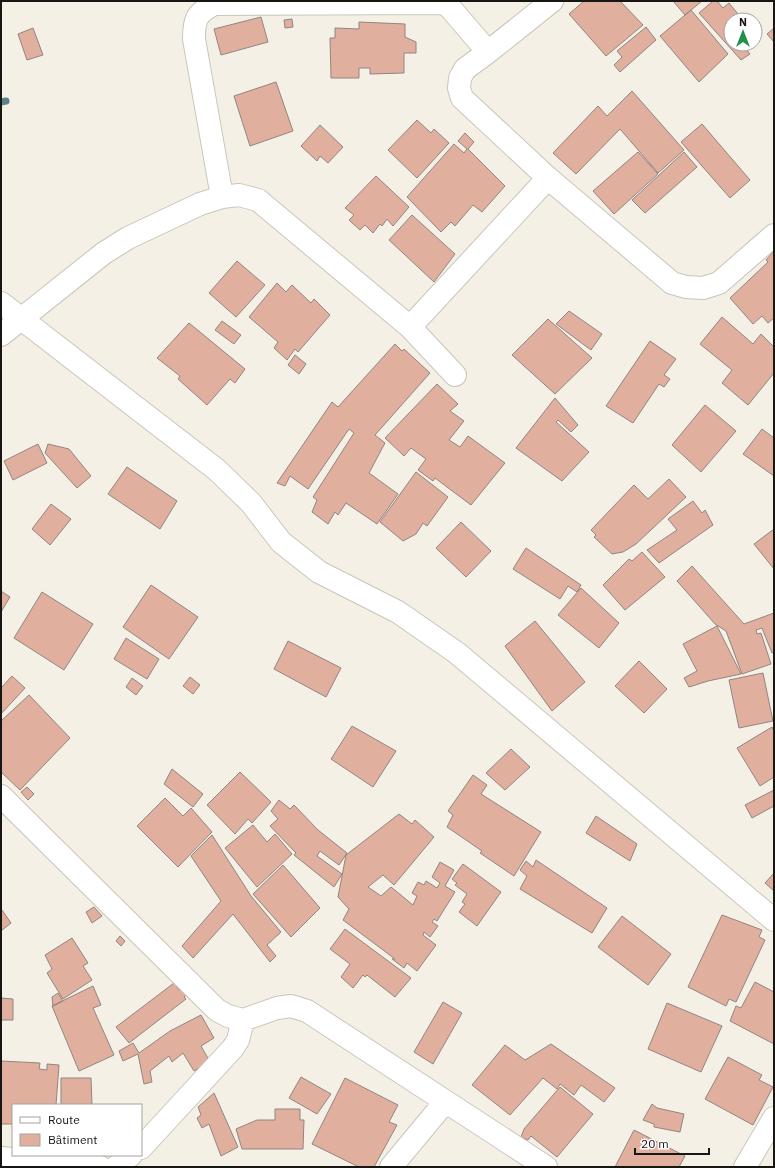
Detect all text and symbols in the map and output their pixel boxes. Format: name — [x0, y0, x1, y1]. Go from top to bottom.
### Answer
north arrow — [723, 12, 763, 52]
text: N — [739, 15, 747, 29]
legend — [12, 1104, 142, 1156]
text: Route — [48, 1112, 80, 1127]
scale bar — [635, 1130, 709, 1156]
text: Bâtiment — [48, 1132, 98, 1147]
text: 20 m — [641, 1136, 669, 1151]

